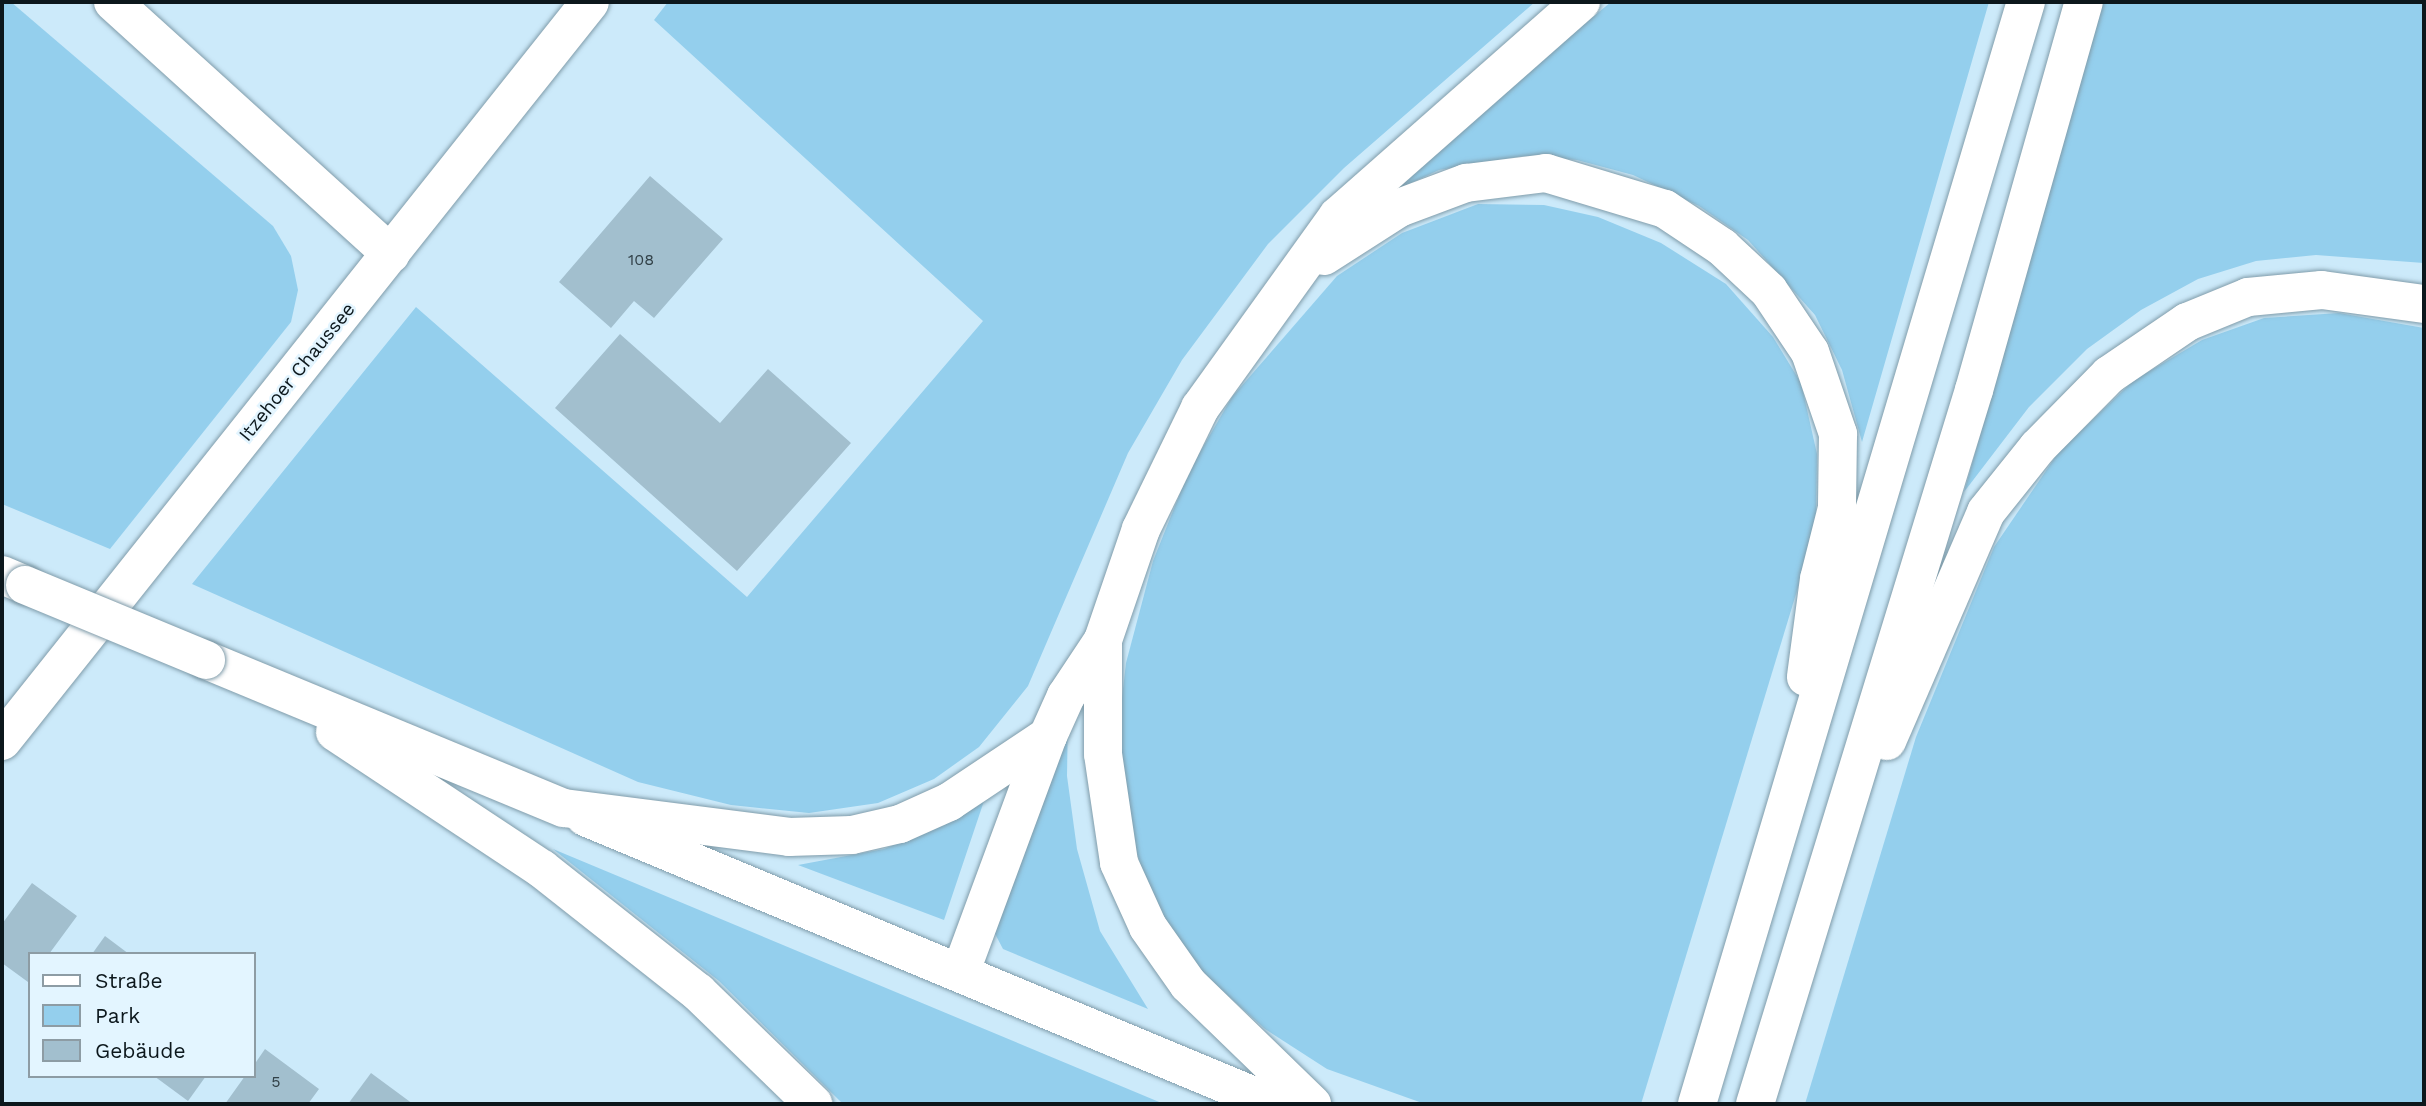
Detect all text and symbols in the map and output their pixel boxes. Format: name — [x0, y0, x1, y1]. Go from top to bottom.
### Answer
house number: 108 — [628, 250, 654, 270]
street label: Itzehoer Chaussee — [234, 298, 360, 446]
legend — [28, 952, 256, 1078]
text: Straße — [95, 968, 163, 993]
text: Park — [95, 1003, 140, 1028]
text: Gebäude — [95, 1038, 186, 1063]
house number: 5 — [271, 1072, 281, 1092]

